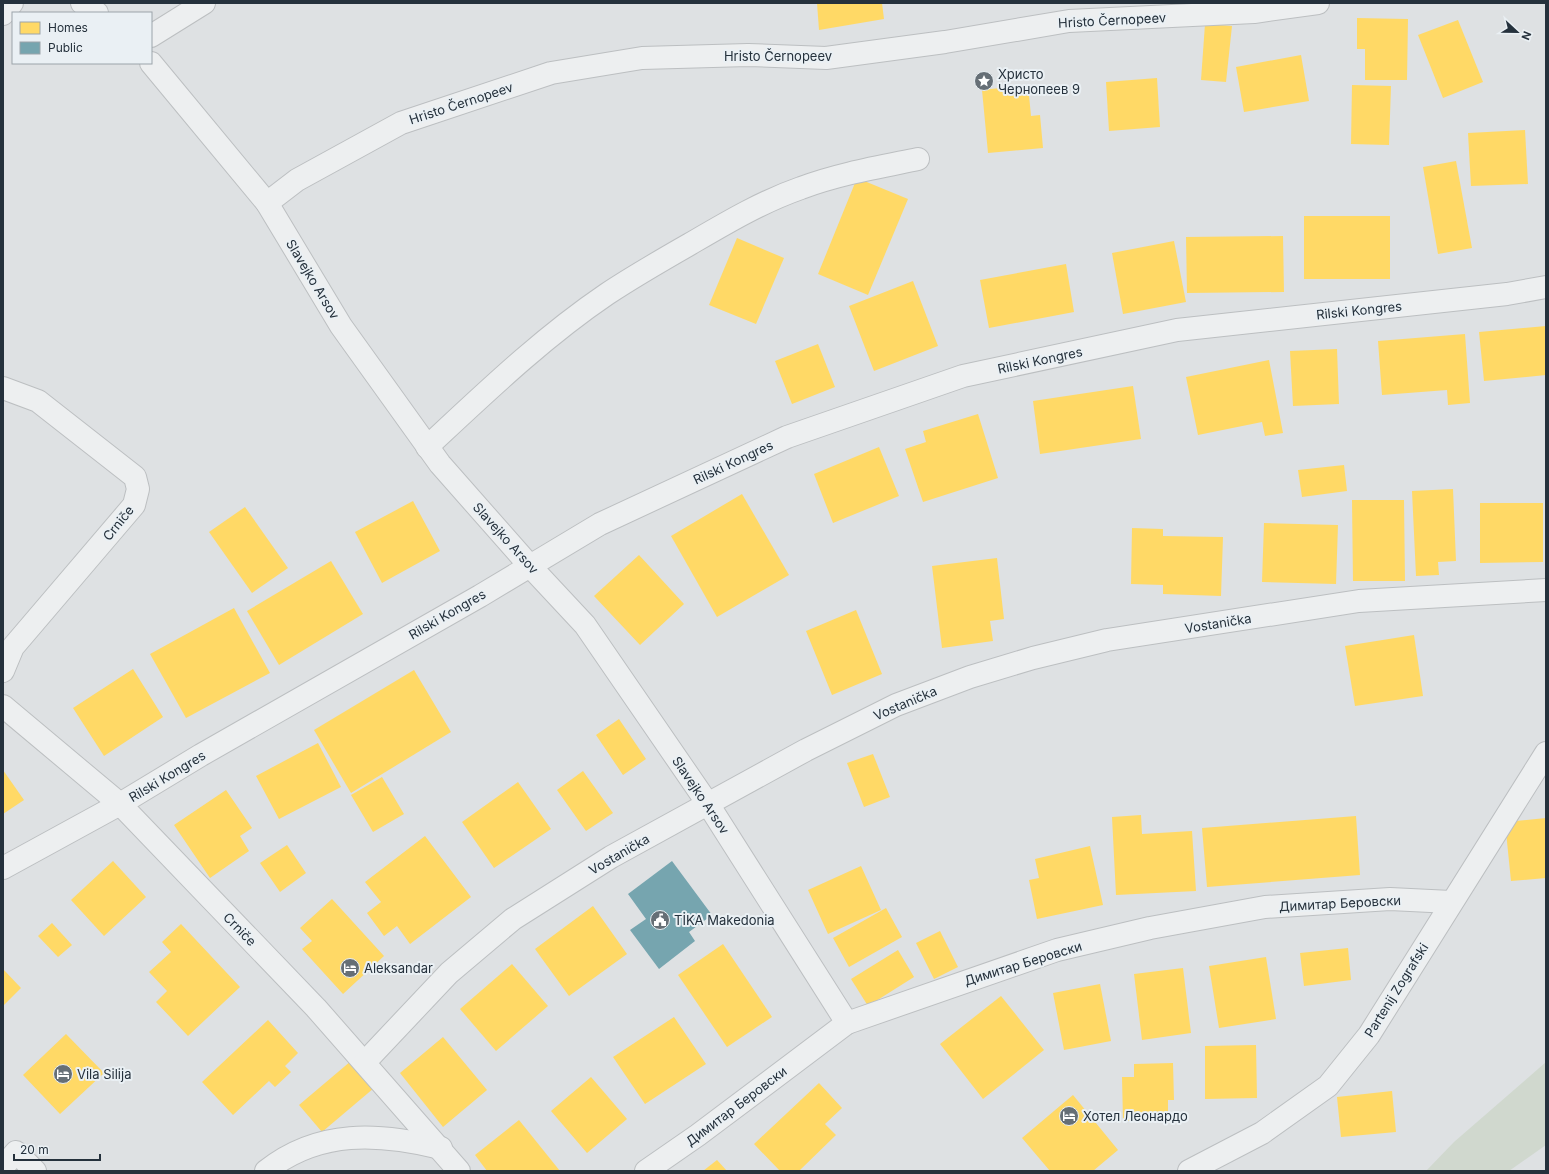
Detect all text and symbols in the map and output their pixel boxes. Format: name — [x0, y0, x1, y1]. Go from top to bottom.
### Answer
street label: Hristo Černopeev — [1058, 9, 1166, 31]
legend — [12, 12, 152, 64]
north arrow — [1497, 12, 1537, 52]
text: Homes — [48, 20, 88, 35]
text: N — [1518, 29, 1534, 42]
text: Public — [48, 40, 83, 55]
street label: Hristo Černopeev — [724, 48, 832, 64]
place label: Христо Чернопеев 9 — [998, 66, 1080, 97]
place icon: Христо Чернопеев 9 — [973, 70, 995, 92]
street label: Hristo Černopeev — [407, 79, 515, 127]
street label: Slavejko Arsov — [283, 236, 343, 322]
street label: Rilski Kongres — [1315, 298, 1403, 322]
street label: Rilski Kongres — [996, 343, 1084, 377]
street label: Rilski Kongres — [691, 436, 776, 487]
street label: Slavejko Arsov — [470, 499, 542, 577]
street label: Crniče — [99, 502, 137, 544]
street label: Rilski Kongres — [406, 585, 488, 642]
street label: Vostanička — [1184, 610, 1252, 636]
street label: Vostanička — [871, 682, 939, 724]
street label: Rilski Kongres — [126, 747, 208, 805]
street label: Slavejko Arsov — [669, 753, 733, 837]
street label: Vostanička — [586, 830, 652, 878]
street label: Димитар Беровски — [1279, 892, 1401, 914]
street label: Crniče — [220, 909, 260, 949]
public building icon: TİKA Makedonia — [649, 909, 671, 931]
place label: TİKA Makedonia — [674, 912, 775, 928]
street label: Димитар Беровски — [962, 937, 1084, 989]
street label: Partenij Zografski — [1361, 940, 1431, 1040]
hotel icon: Aleksandar — [339, 957, 361, 979]
place label: Aleksandar — [364, 960, 433, 976]
hotel icon: Vila Silija — [52, 1063, 74, 1085]
street label: Димитар Беровски — [682, 1063, 790, 1149]
place label: Vila Silija — [77, 1066, 131, 1082]
hotel icon: Хотел Леонардо — [1058, 1105, 1080, 1127]
place label: Хотел Леонардо — [1083, 1108, 1188, 1124]
scale bar — [14, 1136, 100, 1162]
text: 20 m — [20, 1142, 49, 1157]

